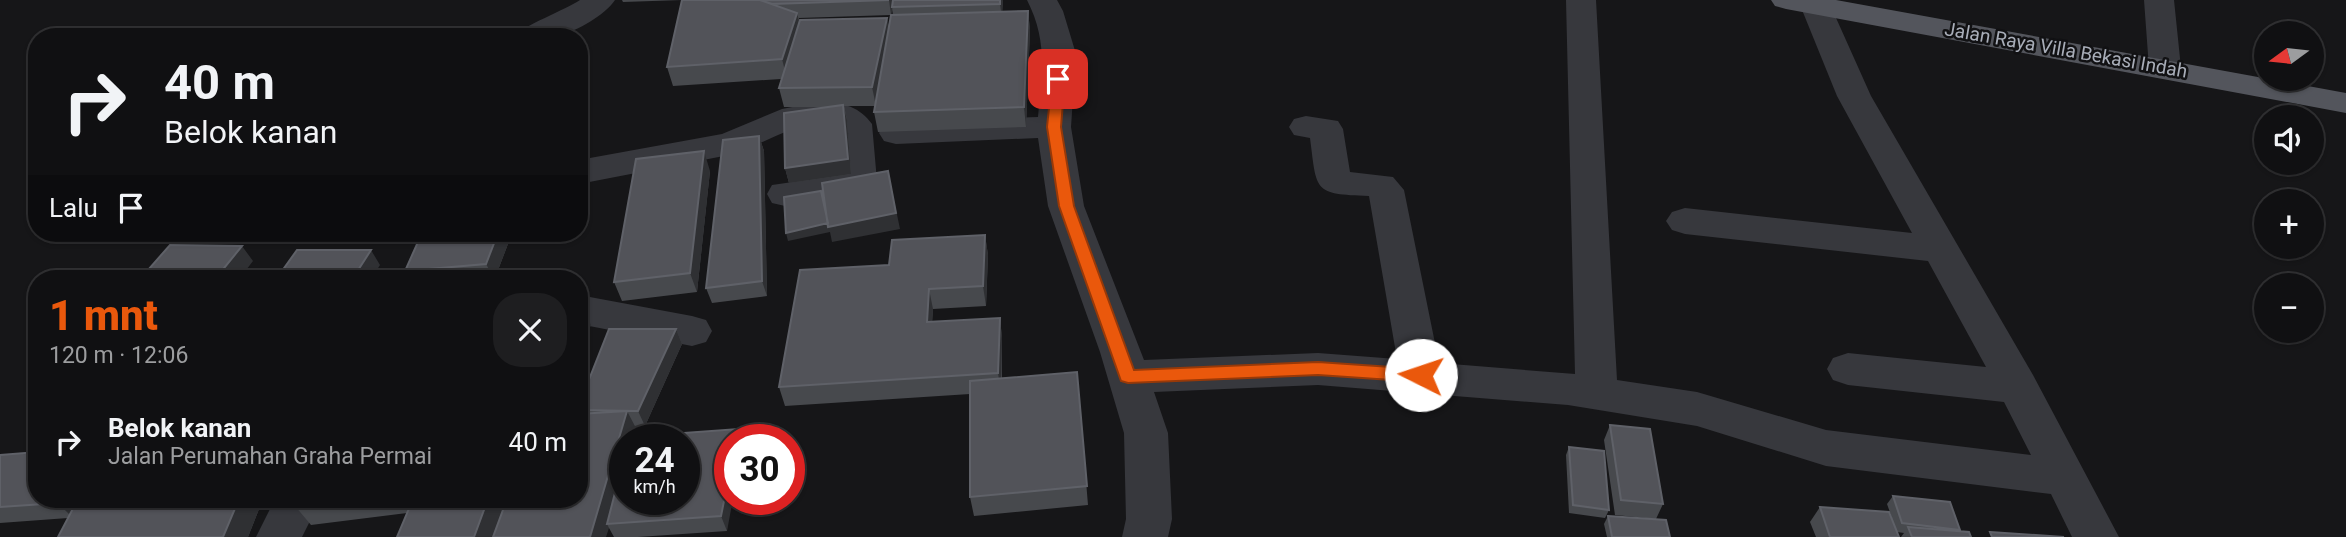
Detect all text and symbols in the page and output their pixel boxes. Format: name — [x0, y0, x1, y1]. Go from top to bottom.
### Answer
street label: Jalan Raya Villa Bekasi Indah — [1943, 17, 2189, 83]
north arrow — [2254, 21, 2324, 91]
map controls — [2254, 21, 2324, 343]
pin — [1028, 49, 1088, 109]
text: 40 m — [164, 54, 275, 111]
icon: right — [49, 56, 140, 147]
icon: arrive — [1039, 60, 1077, 98]
button: sound — [2254, 105, 2324, 175]
text: Belok kanan — [164, 113, 337, 151]
icon: arrive — [112, 189, 150, 227]
button: + — [2254, 189, 2324, 259]
text: Lalu — [49, 193, 98, 223]
button: − — [2254, 273, 2324, 343]
text: 1 mnt — [49, 291, 158, 340]
button: close — [493, 293, 567, 367]
position arrow — [1384, 338, 1458, 412]
text: 120 m · 12:06 — [49, 342, 188, 369]
text: Belok kanan — [108, 413, 251, 443]
icon: right — [49, 423, 87, 461]
speed limit sign: 30 — [714, 424, 805, 515]
text: 40 m — [509, 427, 567, 457]
text: 24 — [634, 440, 675, 481]
text: Jalan Perumahan Graha Permai — [108, 443, 432, 470]
text: km/h — [633, 476, 676, 497]

